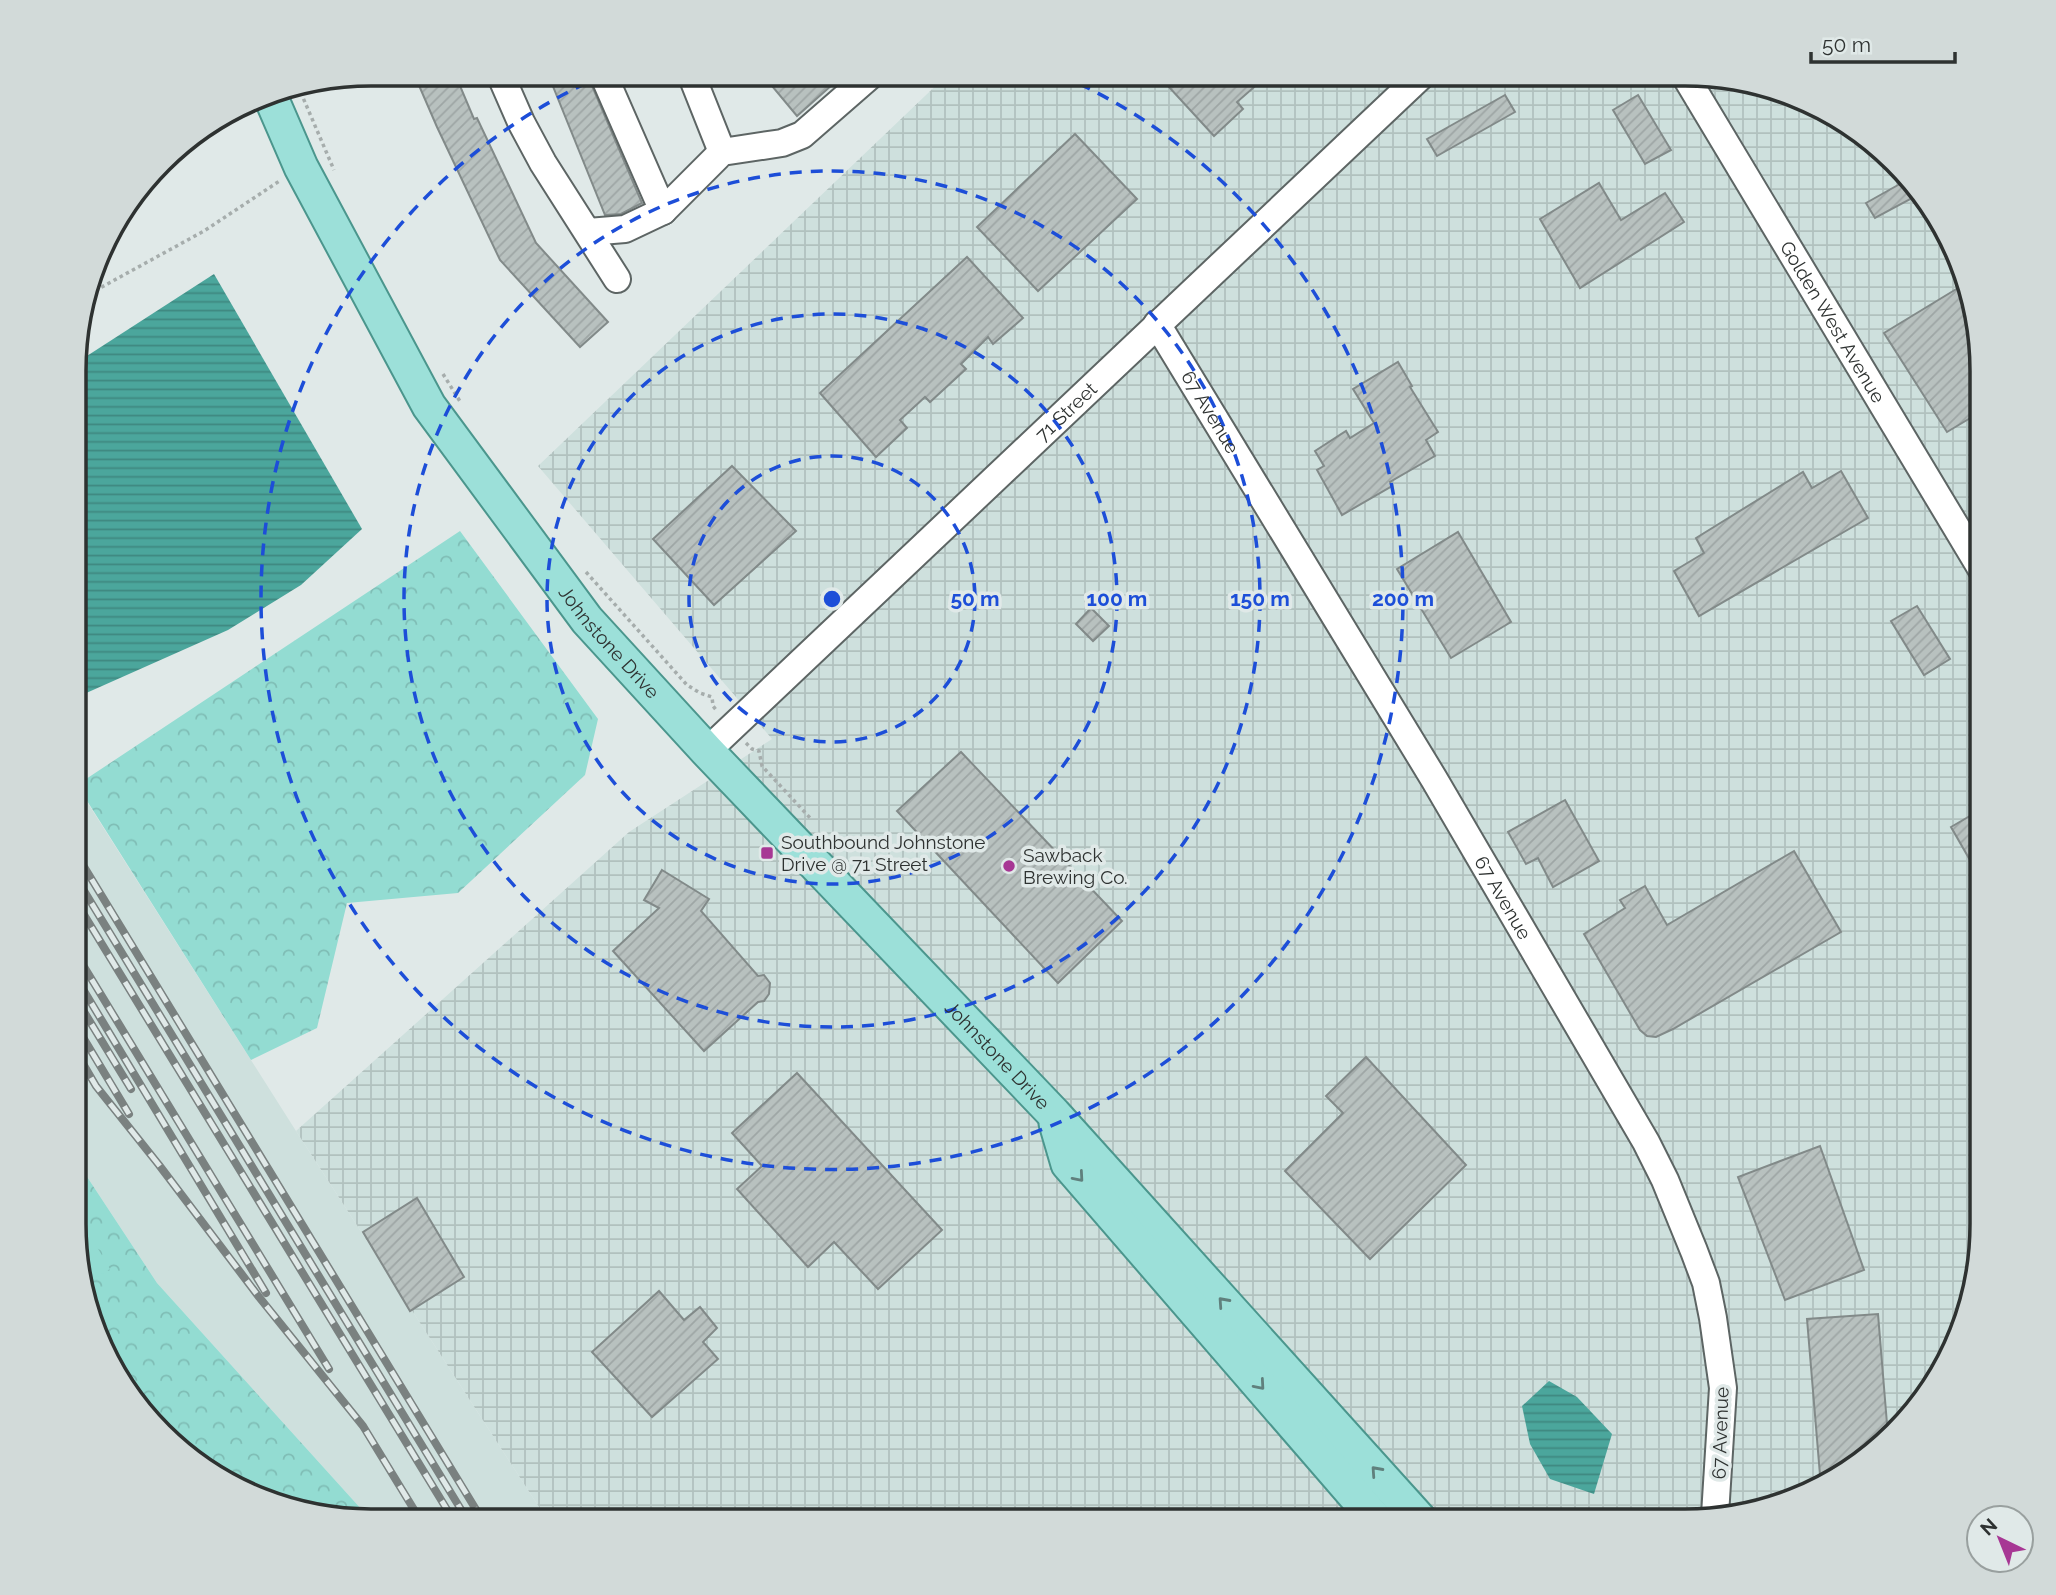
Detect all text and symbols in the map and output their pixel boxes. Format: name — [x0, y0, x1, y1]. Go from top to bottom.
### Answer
scale bar — [1811, 21, 1954, 65]
text: 50 m — [1822, 32, 1871, 57]
street label: Golden West Avenue — [1776, 237, 1890, 407]
street label: 67 Avenue — [1177, 367, 1244, 457]
street label: 71 Street — [1031, 377, 1102, 446]
street label: Johnstone Drive — [555, 582, 664, 703]
text: 50 m — [950, 586, 1000, 611]
text: 100 m — [1087, 586, 1147, 611]
text: 150 m — [1230, 586, 1290, 611]
text: 200 m — [1372, 586, 1434, 611]
centre of rings — [820, 587, 844, 611]
place label: Southbound Johnstone Drive @ 71 Street — [781, 831, 985, 875]
place label: Sawback Brewing Co. — [1023, 844, 1128, 888]
marker: Southbound Johnstone Drive @ 71 Street — [759, 845, 775, 861]
street label: 67 Avenue — [1470, 852, 1536, 943]
marker: Sawback Brewing Co. — [1001, 858, 1017, 874]
street label: Johnstone Drive — [941, 996, 1055, 1114]
one-way arrow — [1070, 1168, 1083, 1181]
one-way arrow — [1219, 1297, 1232, 1310]
one-way arrow — [1252, 1377, 1264, 1390]
street label: 67 Avenue — [1707, 1386, 1733, 1480]
one-way arrow — [1372, 1466, 1384, 1479]
north arrow — [1965, 1504, 2035, 1574]
text: N — [1976, 1514, 2001, 1540]

